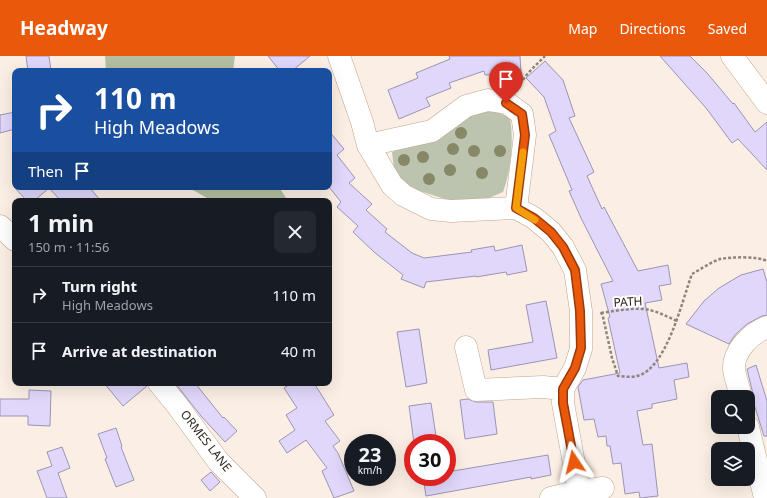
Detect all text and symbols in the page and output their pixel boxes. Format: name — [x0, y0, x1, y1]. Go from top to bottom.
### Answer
text: Headway — [20, 15, 108, 41]
text: Map — [568, 19, 597, 38]
text: Directions — [619, 19, 686, 38]
text: Saved — [708, 19, 747, 38]
pin — [489, 62, 523, 103]
icon: arrive — [495, 68, 517, 90]
text: 110 m — [94, 79, 177, 117]
icon: right — [28, 84, 80, 136]
text: High Meadows — [94, 115, 220, 139]
icon: arrive — [71, 160, 93, 182]
text: Then — [28, 161, 63, 181]
text: 1 min — [28, 206, 94, 239]
button: close — [274, 211, 316, 253]
text: 150 m · 11:56 — [28, 238, 109, 256]
text: Turn right — [62, 276, 137, 296]
icon: right — [28, 284, 50, 306]
text: 110 m — [272, 285, 316, 305]
street label: PATH — [613, 292, 643, 311]
text: High Meadows — [62, 296, 153, 314]
icon: arrive — [28, 340, 50, 362]
text: Arrive at destination — [62, 341, 217, 361]
text: 40 m — [281, 341, 316, 361]
map controls — [711, 390, 755, 486]
button: search — [711, 390, 755, 434]
street label: ORMES LANE — [177, 406, 236, 475]
speed limit sign: 30 — [404, 434, 456, 486]
text: 23 — [359, 441, 381, 468]
position arrow — [553, 441, 595, 483]
button: layers — [711, 442, 755, 486]
text: km/h — [358, 463, 382, 477]

